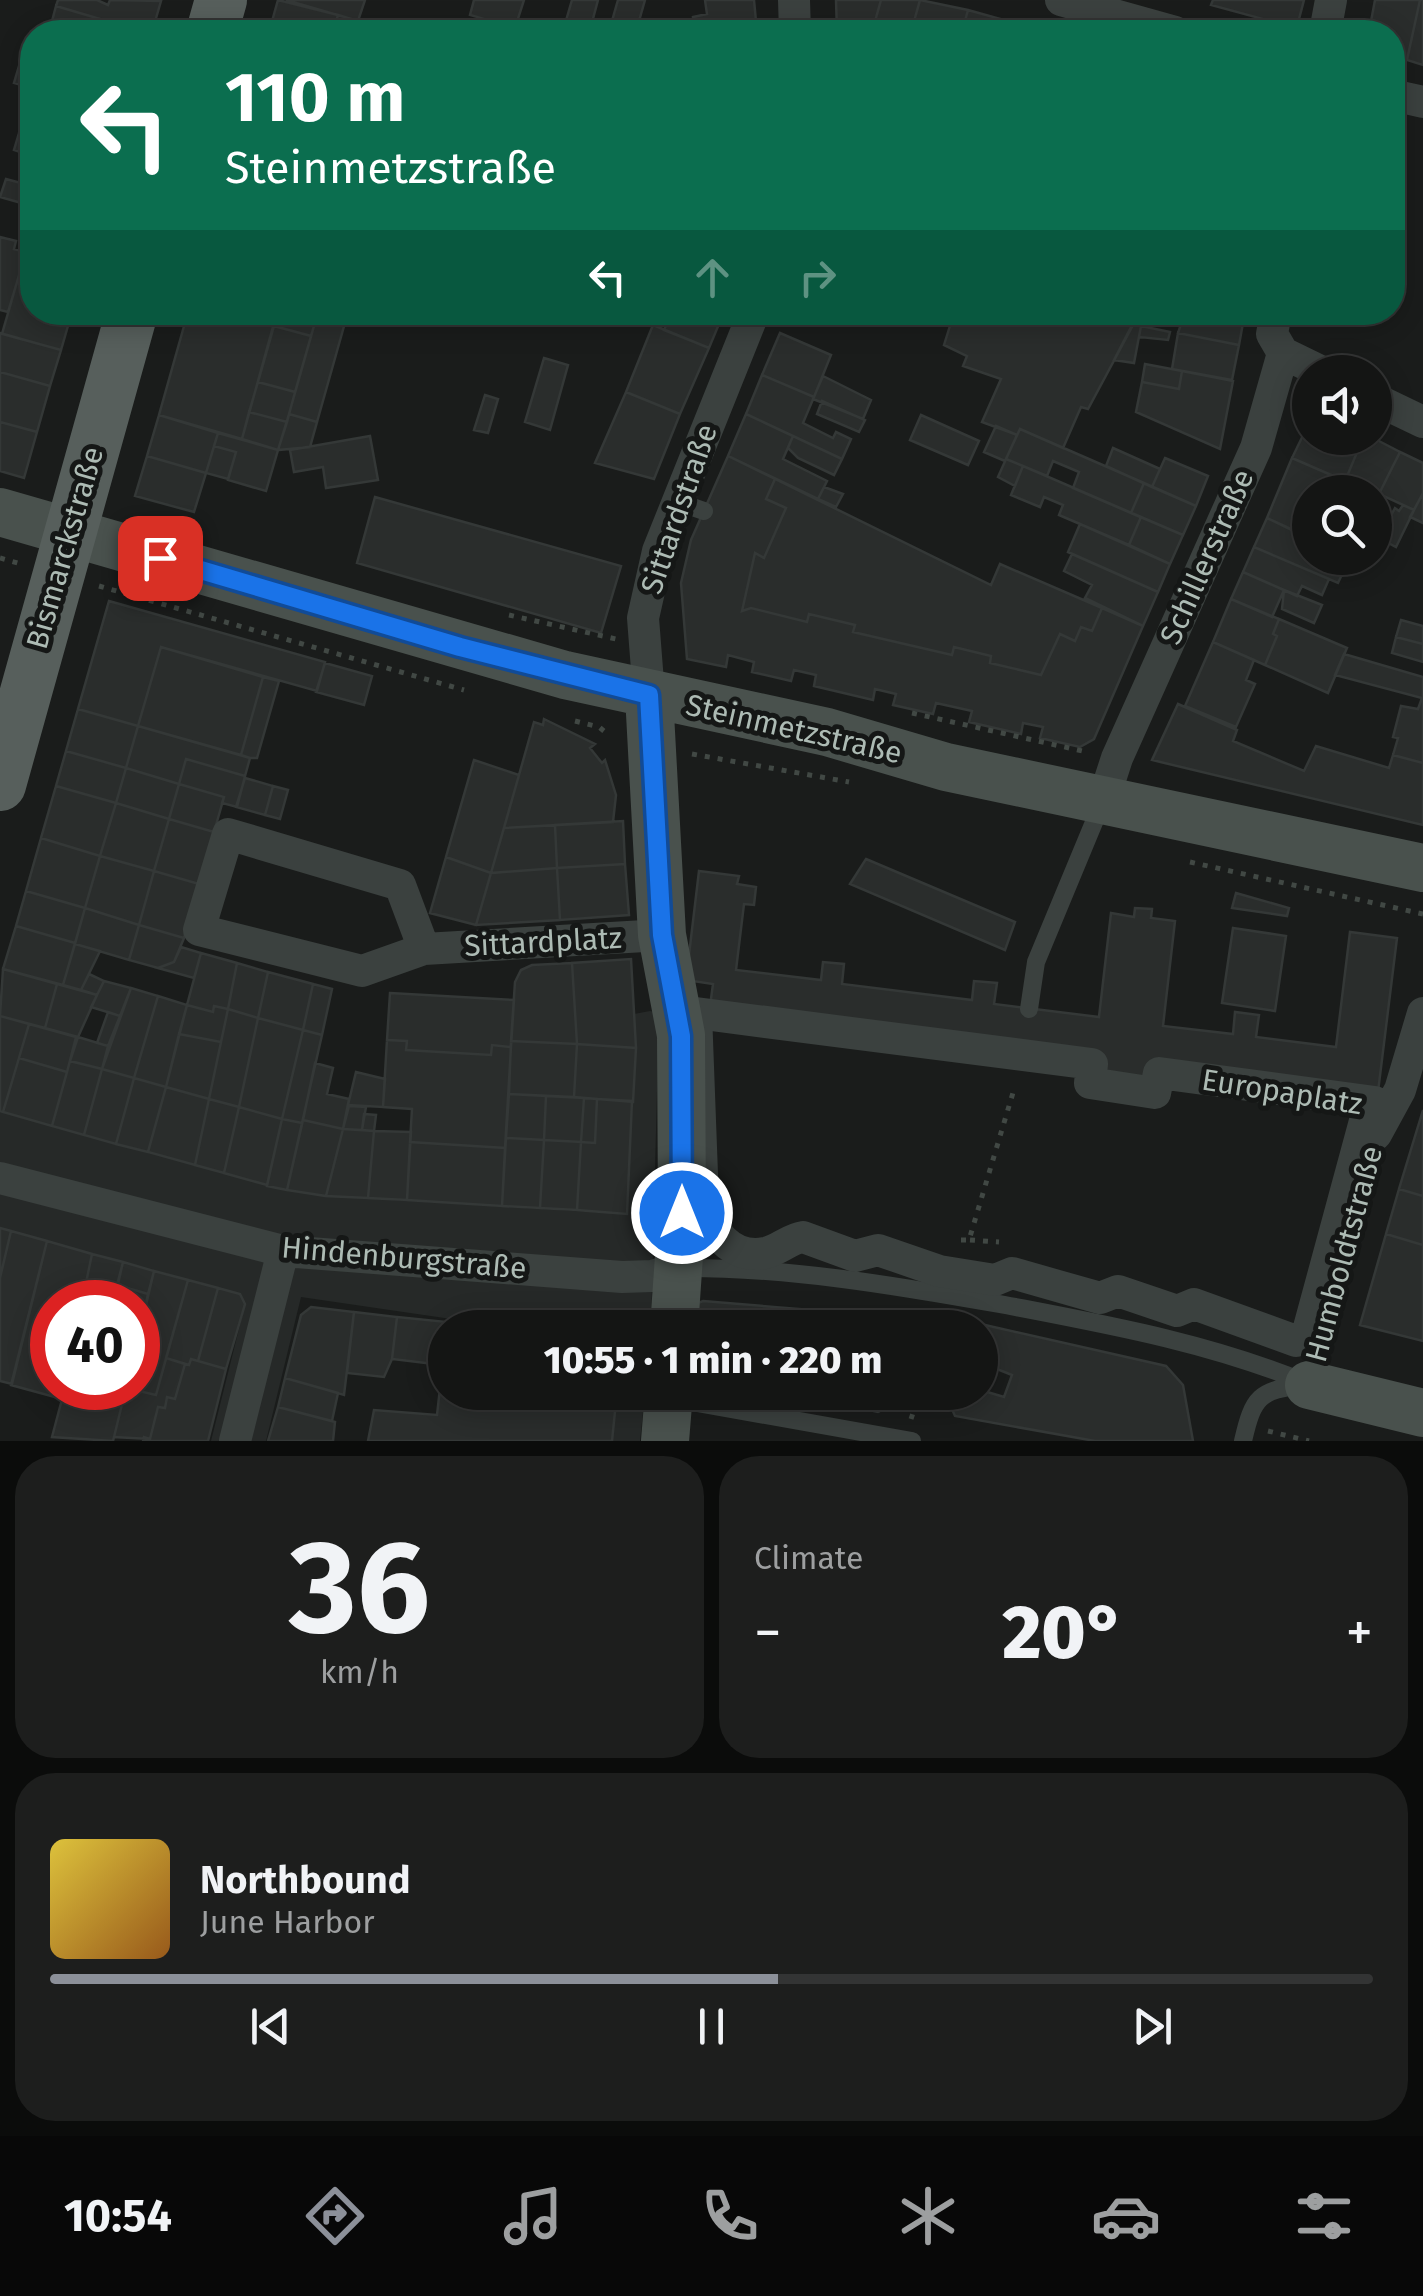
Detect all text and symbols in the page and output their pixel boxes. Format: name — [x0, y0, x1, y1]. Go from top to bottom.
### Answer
text: 110 m — [225, 56, 405, 140]
icon: left — [60, 60, 190, 190]
text: Steinmetzstraße — [225, 141, 556, 195]
icon: left — [580, 250, 635, 305]
icon: ahead — [685, 250, 740, 305]
icon: right — [790, 250, 845, 305]
map controls — [1292, 355, 1392, 575]
button: sound — [1292, 355, 1392, 455]
street label: Sittardstraße — [633, 419, 725, 599]
street label: Bismarckstraße — [19, 443, 111, 653]
street label: Schillerstraße — [1152, 464, 1262, 650]
button: search — [1292, 475, 1392, 575]
pin — [118, 516, 203, 601]
icon: arrive — [133, 531, 188, 586]
street label: Steinmetzstraße — [682, 687, 906, 771]
street label: Sittardplatz — [463, 920, 623, 964]
street label: Europaplatz — [1199, 1062, 1365, 1122]
street label: Humboldtstraße — [1298, 1142, 1390, 1366]
position arrow — [630, 1161, 734, 1265]
street label: Hindenburgstraße — [280, 1229, 528, 1287]
speed limit sign: 40 — [30, 1280, 160, 1410]
text: 10:55 · 1 min · 220 m — [544, 1337, 882, 1383]
text: 36 — [289, 1510, 430, 1666]
text: Climate — [754, 1539, 863, 1577]
text: 20° — [1002, 1588, 1125, 1678]
text: − — [754, 1600, 782, 1666]
text: + — [1346, 1600, 1373, 1666]
text: km/h — [320, 1653, 399, 1691]
text: Northbound — [200, 1857, 411, 1903]
text: June Harbor — [200, 1903, 375, 1941]
icon: previous — [243, 1999, 298, 2054]
icon: pause — [684, 1999, 739, 2054]
icon: next — [1125, 1999, 1180, 2054]
icon: directions — [300, 2181, 370, 2251]
icon: music — [498, 2181, 568, 2251]
icon: phone — [695, 2181, 765, 2251]
icon: climate — [893, 2181, 963, 2251]
icon: car — [1091, 2181, 1161, 2251]
icon: filters — [1289, 2181, 1359, 2251]
text: 10:54 — [64, 2189, 172, 2243]

